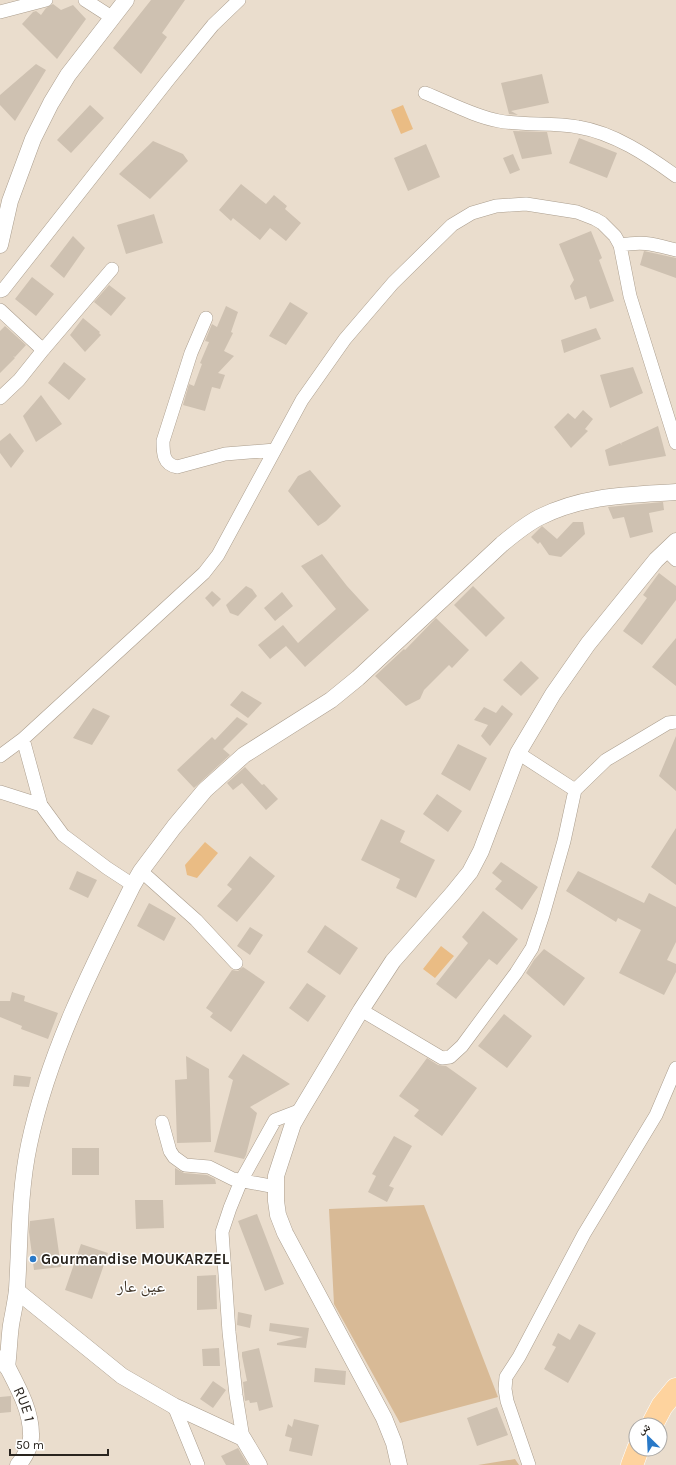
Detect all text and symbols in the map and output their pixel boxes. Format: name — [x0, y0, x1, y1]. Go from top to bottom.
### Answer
place label: Gourmandise MOUKARZEL — [41, 1250, 230, 1268]
marker: Gourmandise MOUKARZEL — [28, 1254, 38, 1264]
district label: عين عار — [116, 1276, 165, 1297]
street label: RUE 1 — [10, 1384, 39, 1423]
north arrow — [628, 1417, 668, 1457]
text: ش — [636, 1420, 653, 1438]
scale bar — [10, 1431, 108, 1457]
text: 50 m — [16, 1438, 44, 1452]

